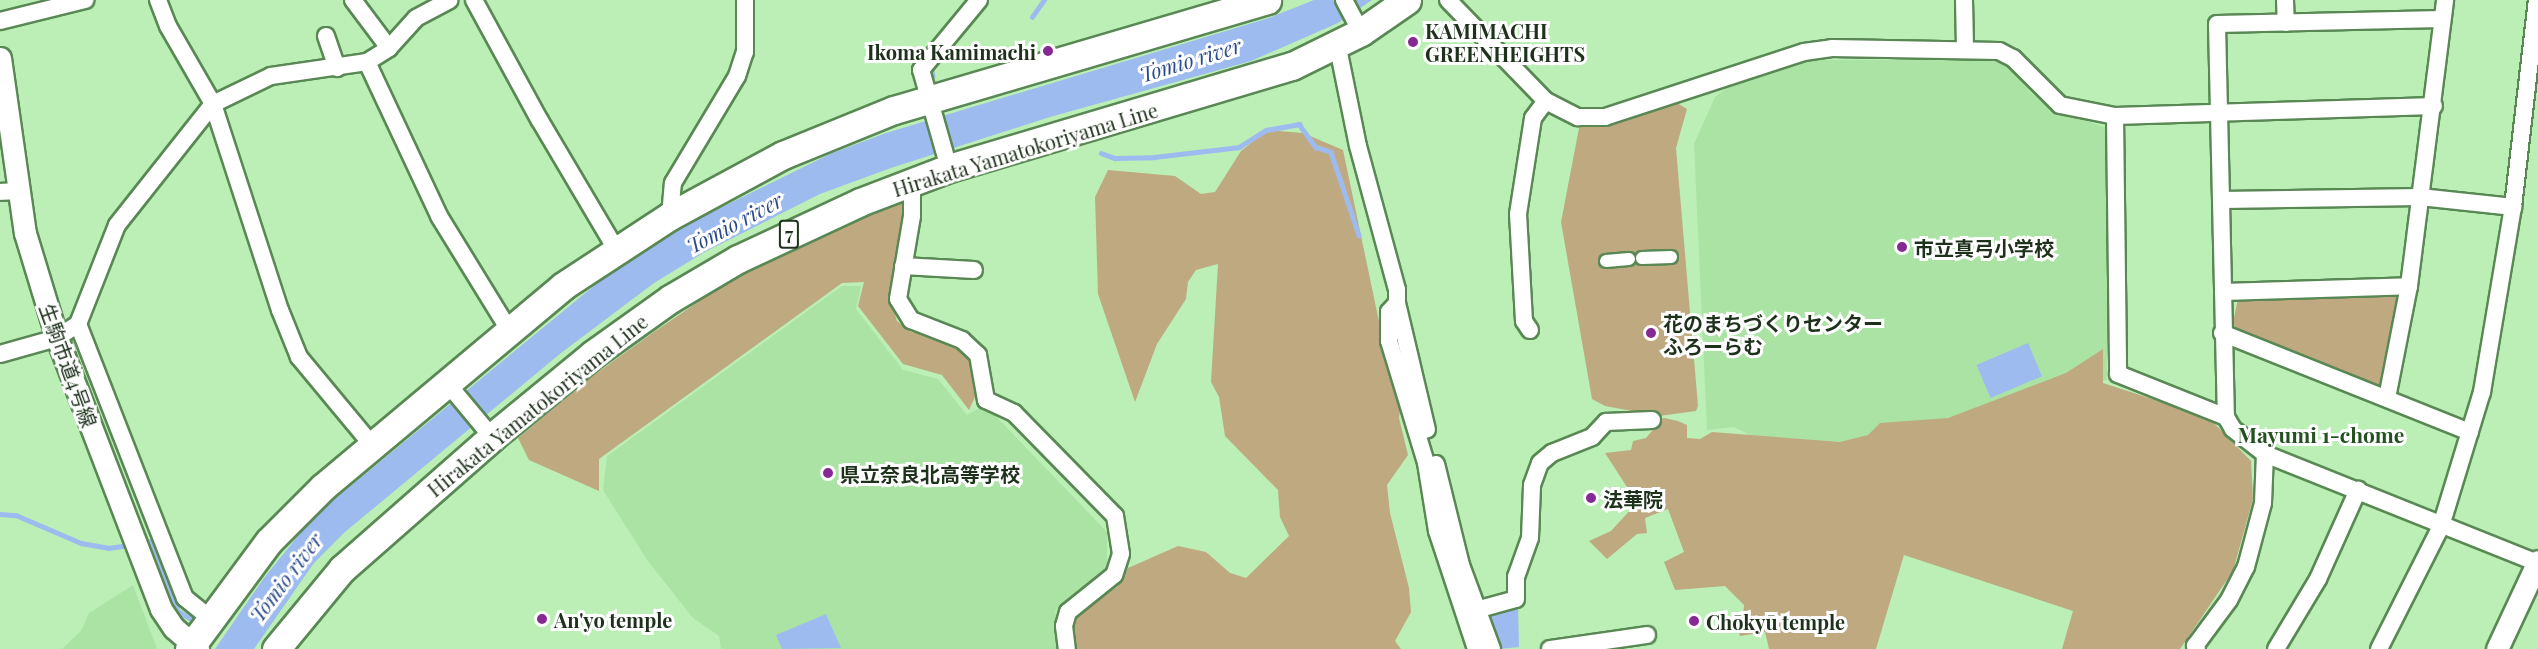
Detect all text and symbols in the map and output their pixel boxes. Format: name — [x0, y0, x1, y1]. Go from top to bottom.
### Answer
place label: KAMIMACHI GREENHEIGHTS — [1425, 19, 1585, 66]
water label: Tomio river — [1136, 32, 1244, 86]
marker: KAMIMACHI GREENHEIGHTS — [1406, 35, 1420, 49]
place label: Ikoma Kamimachi — [867, 39, 1036, 63]
marker: Ikoma Kamimachi — [1041, 44, 1055, 58]
street label: Hirakata Yamatokoriyama Line — [889, 97, 1161, 201]
water label: Tomio river — [682, 186, 786, 258]
road number: 7 — [778, 219, 800, 249]
place label: 市立真弓小学校 — [1914, 235, 2054, 259]
marker: 市立真弓小学校 — [1895, 240, 1909, 254]
street label: 生駒市道4号線 — [36, 300, 102, 430]
street label: Hirakata Yamatokoriyama Line — [422, 308, 652, 502]
place label: 花のまちづくりセンター ふろーらむ — [1663, 310, 1883, 357]
marker: 花のまちづくりセンター ふろーらむ — [1644, 326, 1658, 340]
district label: Mayumi 1-chome — [2238, 421, 2404, 447]
place label: 県立奈良北高等学校 — [840, 461, 1020, 485]
marker: 県立奈良北高等学校 — [821, 466, 835, 480]
place label: 法華院 — [1603, 486, 1663, 510]
marker: 法華院 — [1584, 491, 1598, 505]
water label: Tomio river — [243, 528, 327, 626]
place label: An'yo temple — [554, 607, 673, 631]
place label: Chōkyū temple — [1706, 609, 1845, 633]
marker: An'yo temple — [535, 612, 549, 626]
marker: Chōkyū temple — [1687, 614, 1701, 628]

